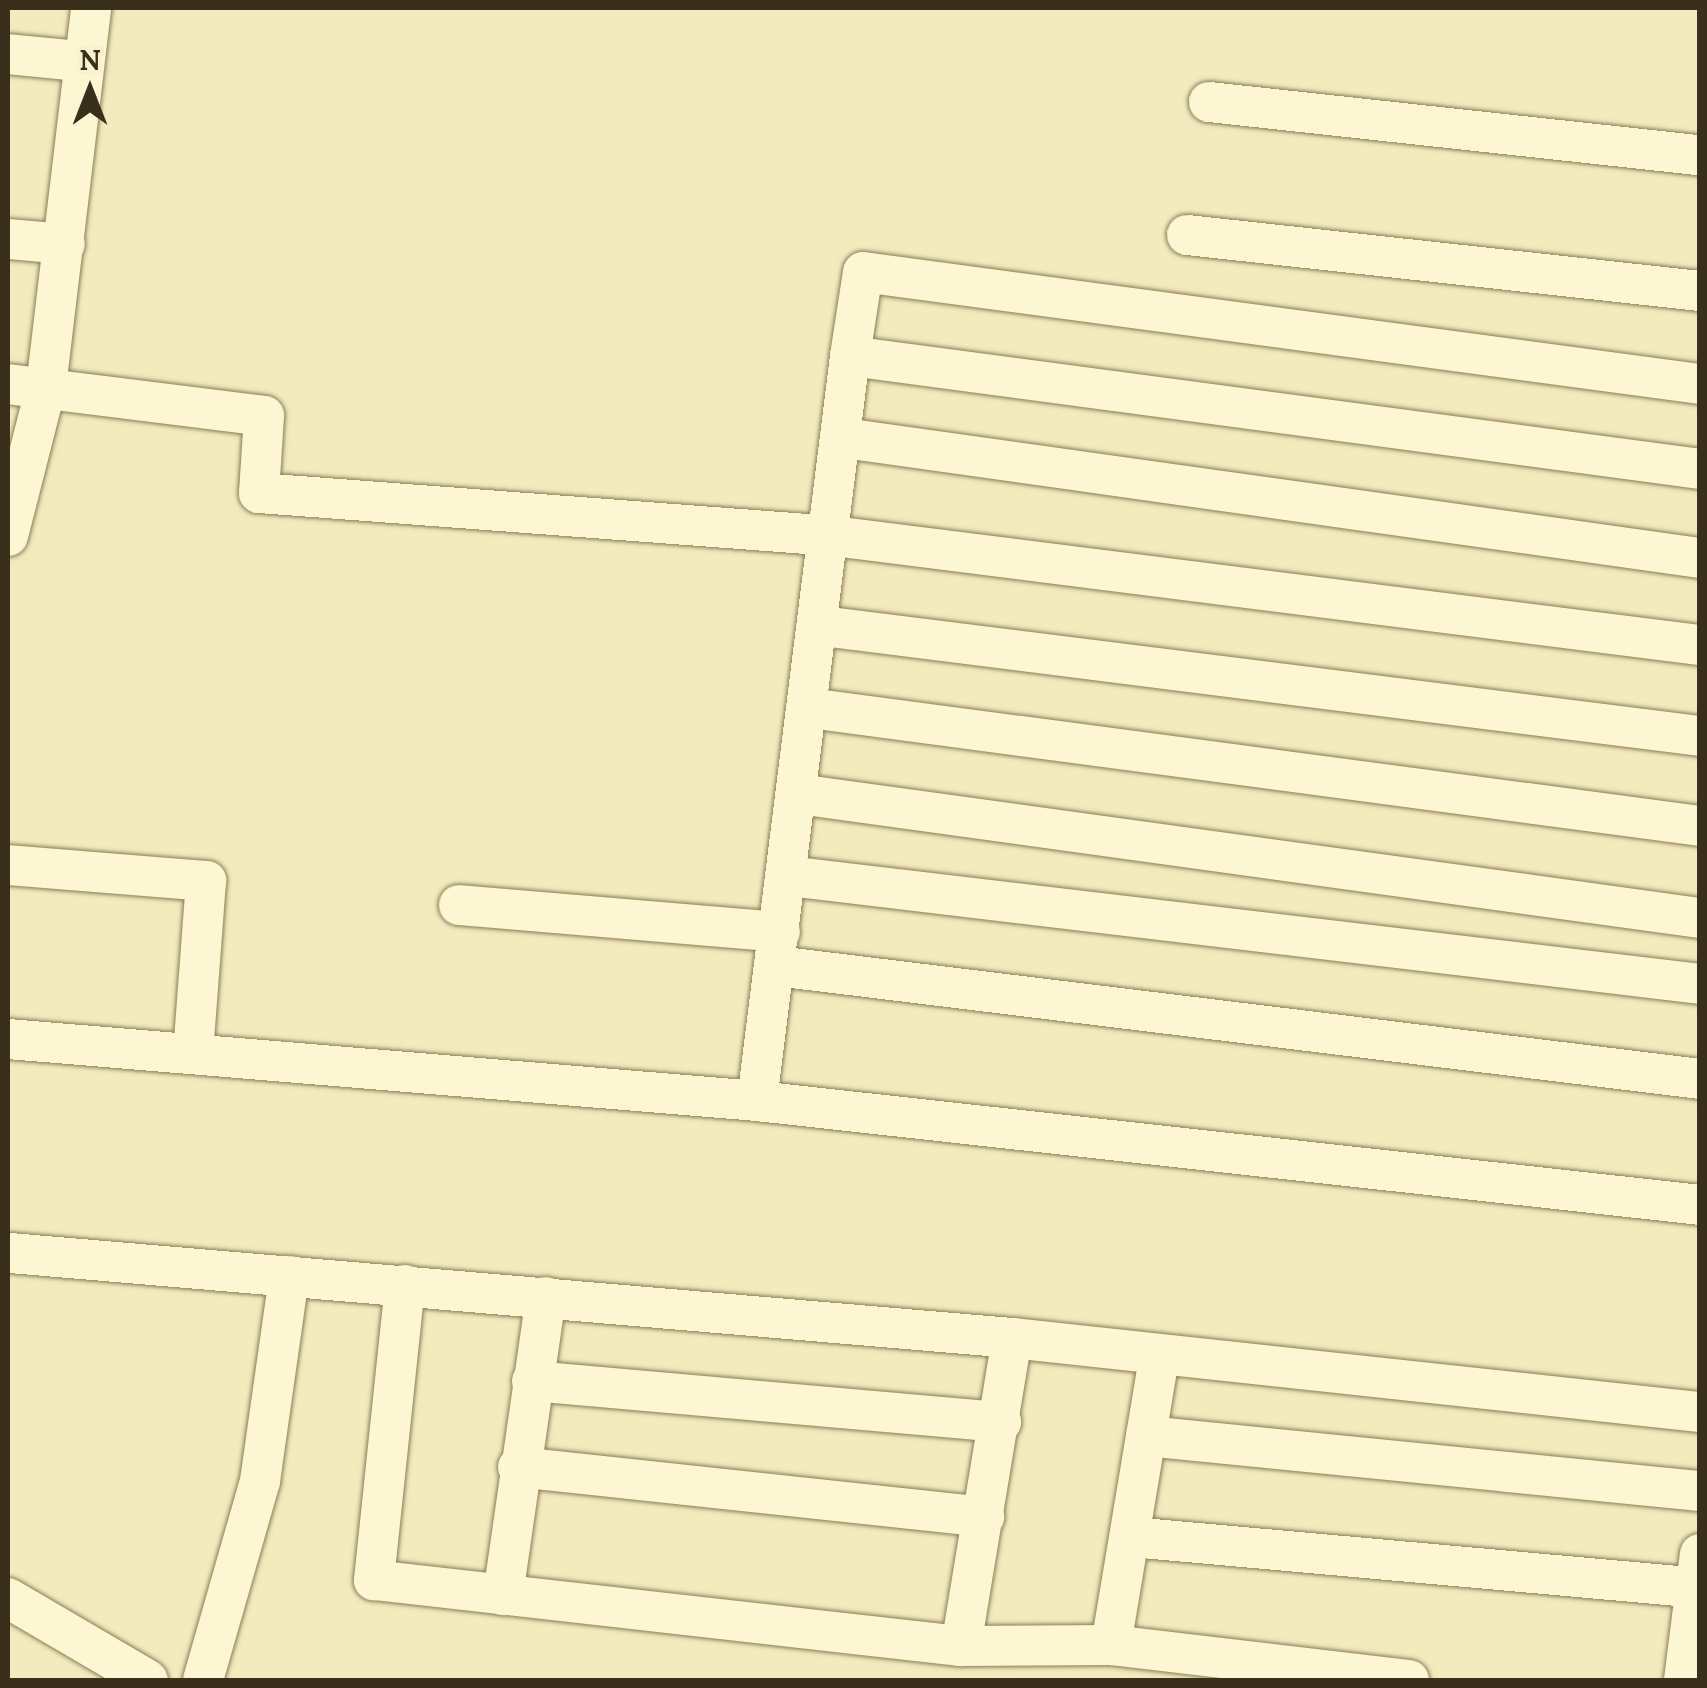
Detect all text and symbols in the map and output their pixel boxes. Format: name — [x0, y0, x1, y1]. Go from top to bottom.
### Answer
north arrow — [40, 40, 140, 140]
text: N — [79, 42, 101, 78]

